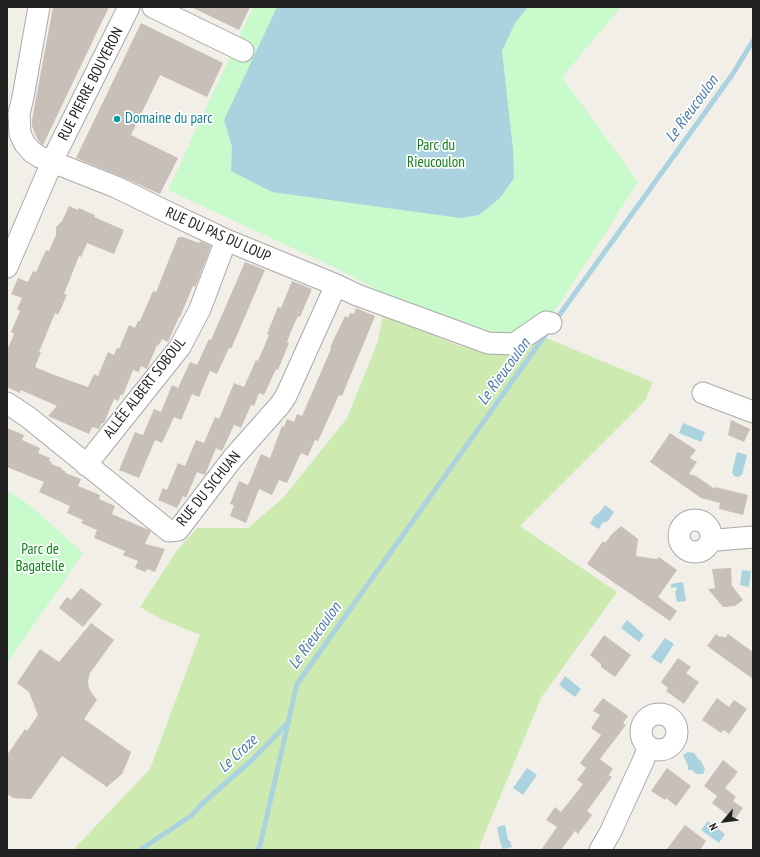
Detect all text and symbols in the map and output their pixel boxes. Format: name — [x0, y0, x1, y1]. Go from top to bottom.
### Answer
street label: RUE PIERRE BOUYERON — [55, 24, 127, 144]
water label: Le Rieucoulon — [661, 72, 723, 146]
place label: Domaine du parc — [125, 110, 212, 128]
marker: Domaine du parc — [112, 114, 122, 124]
park label: Parc du Rieucoulon — [407, 137, 465, 172]
street label: RUE DU PAS DU LOUP — [163, 204, 273, 266]
street label: ALLÉE ALBERT SOBOUL — [100, 334, 190, 442]
water label: Le Rieucoulon — [473, 335, 535, 409]
street label: RUE DU SICHUAN — [173, 448, 245, 530]
park label: Parc de Bagatelle — [16, 541, 64, 576]
water label: Le Rieucoulon — [284, 599, 346, 673]
water label: Le Croze — [215, 731, 261, 777]
north arrow — [704, 801, 744, 841]
text: N — [706, 821, 721, 833]

